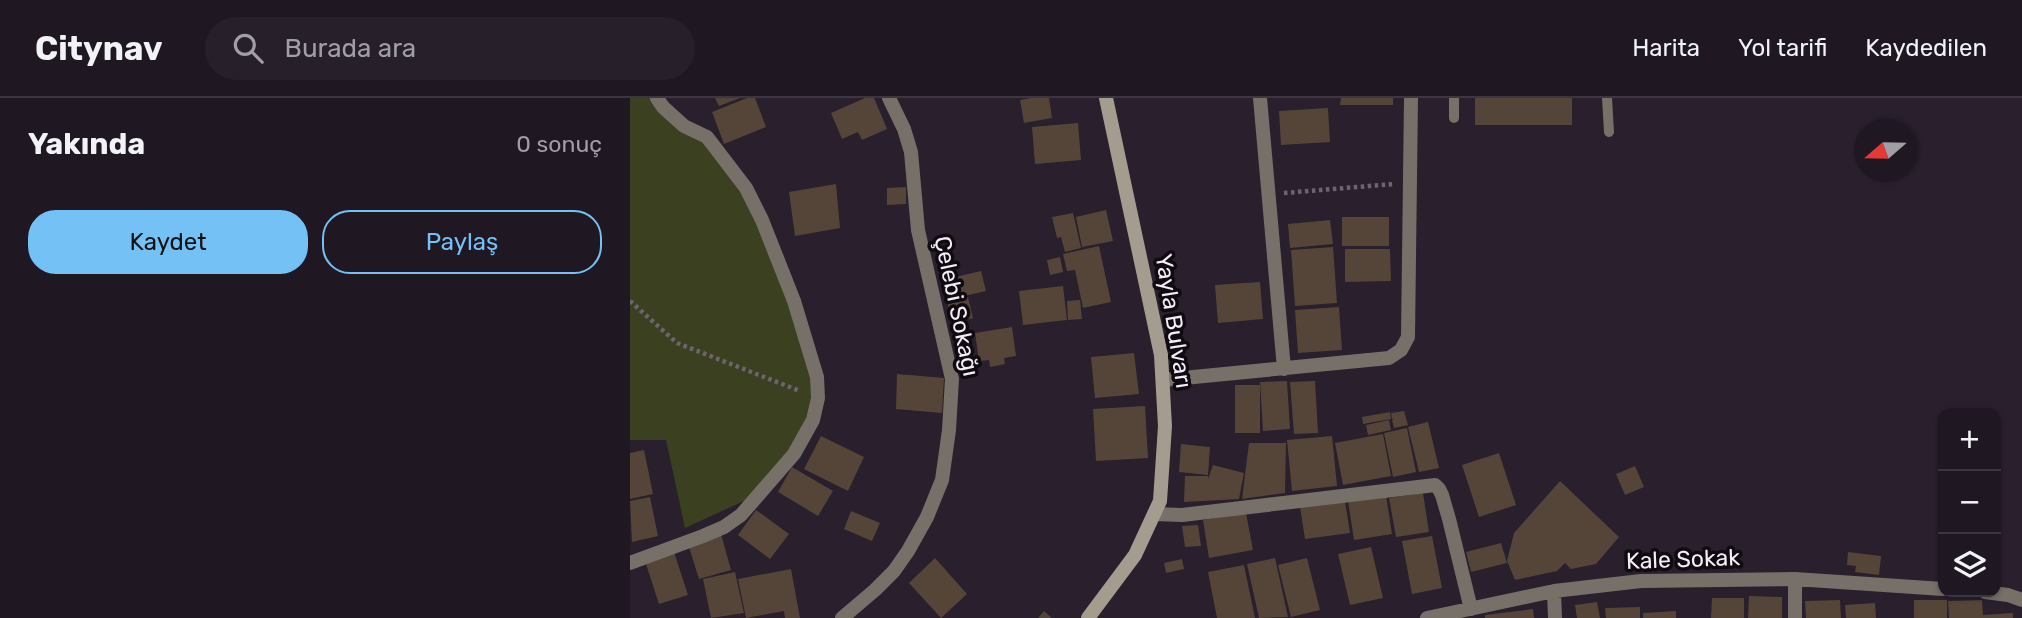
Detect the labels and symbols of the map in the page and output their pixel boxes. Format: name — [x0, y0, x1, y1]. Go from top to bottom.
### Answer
north arrow — [1854, 119, 1917, 182]
street label: Çelebi Sokağı — [928, 233, 986, 379]
street label: Yayla Bulvarı — [1150, 252, 1198, 390]
street label: Kale Sokak — [1625, 543, 1741, 575]

